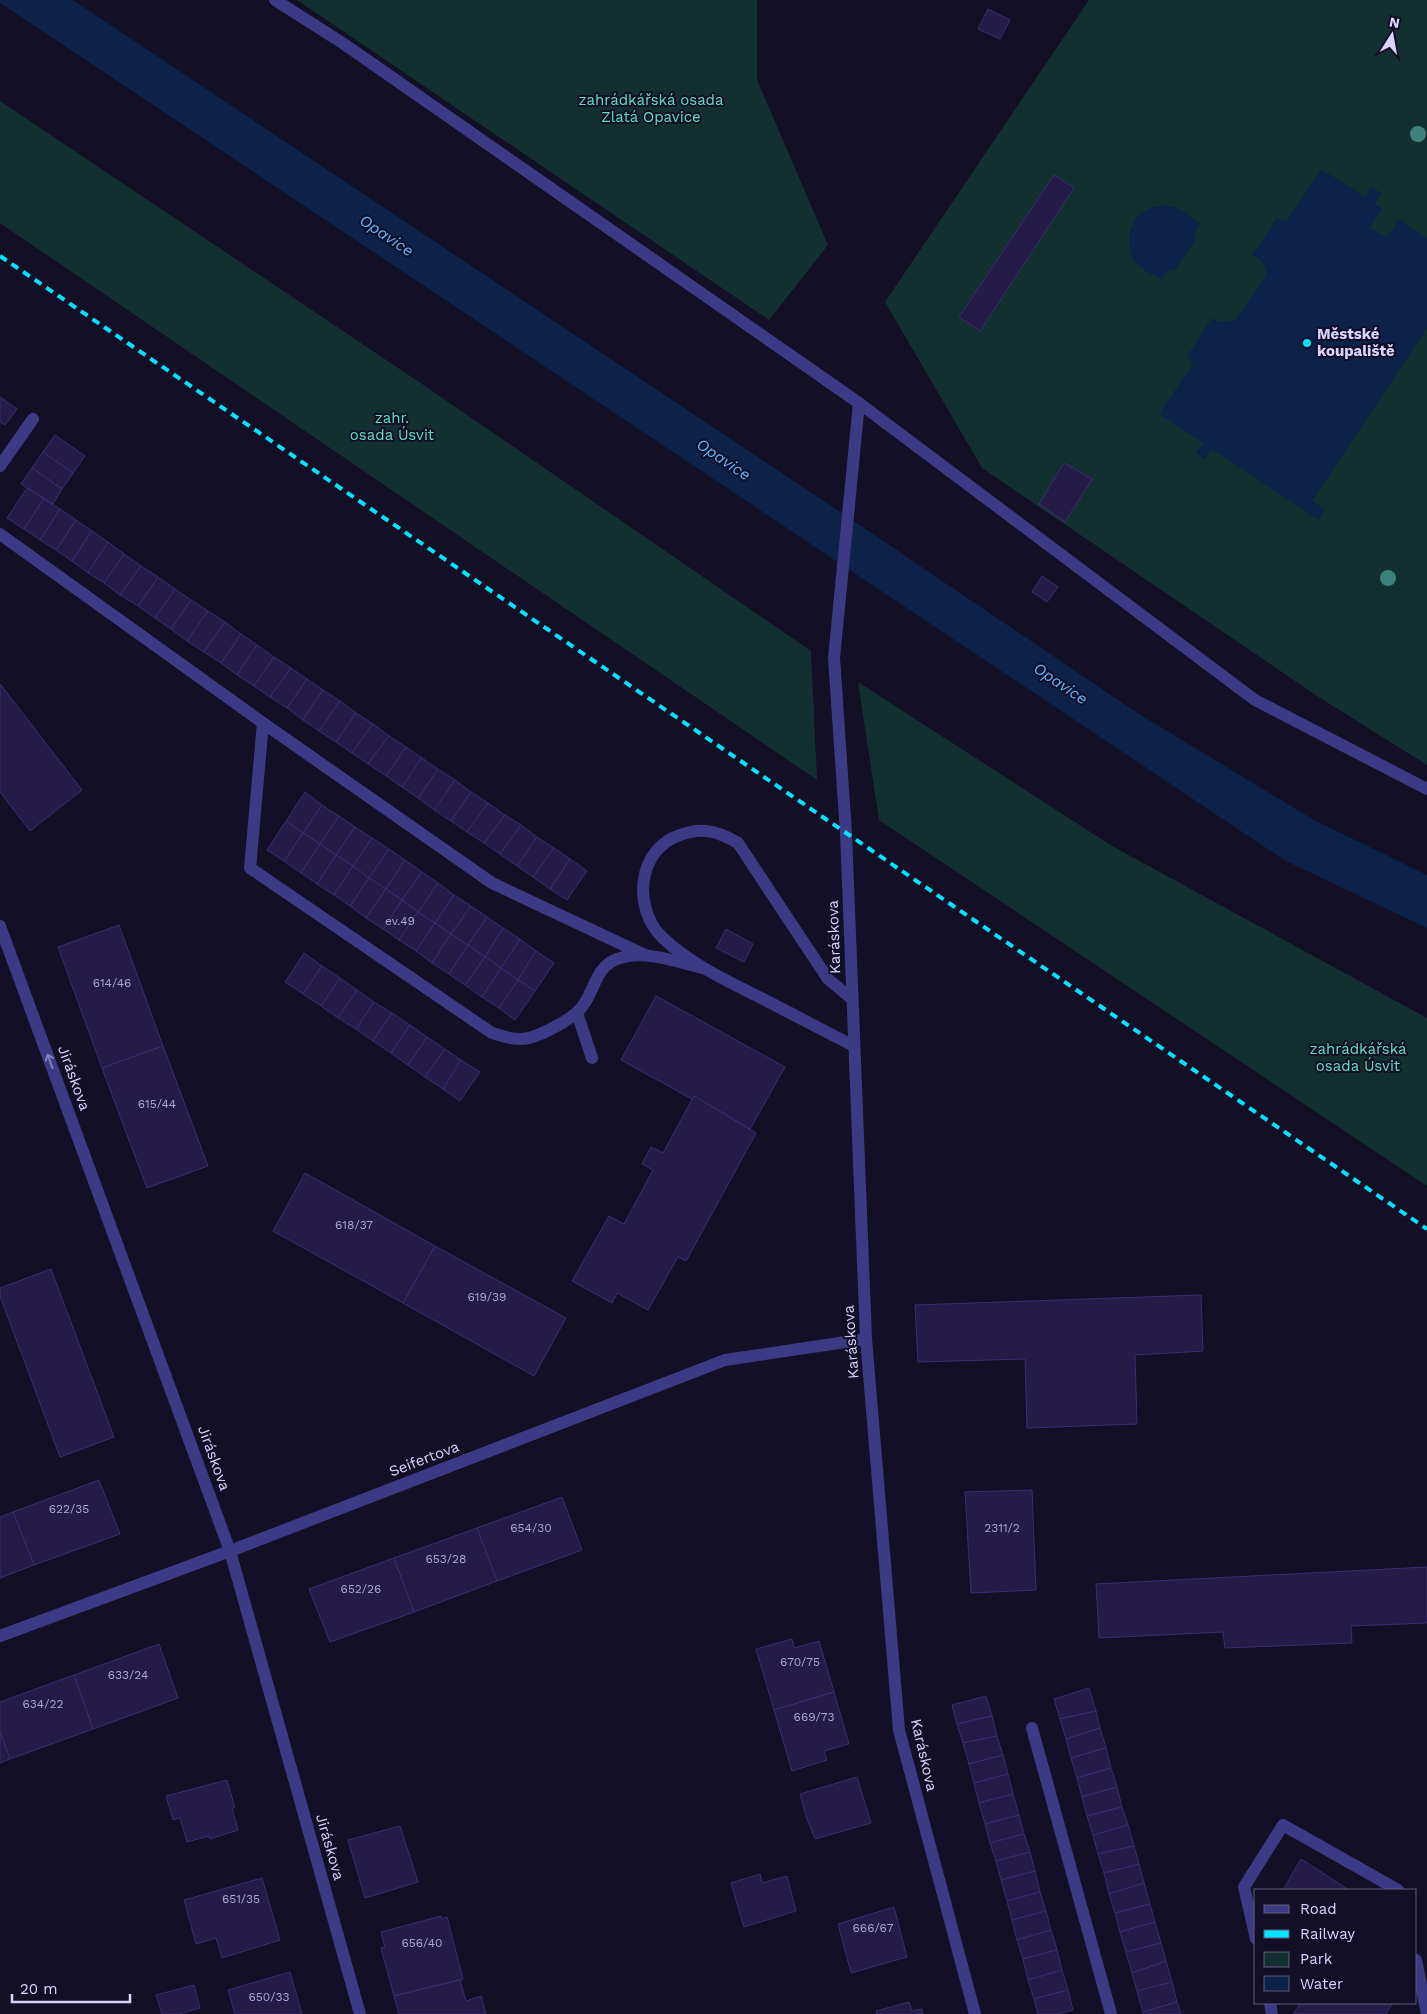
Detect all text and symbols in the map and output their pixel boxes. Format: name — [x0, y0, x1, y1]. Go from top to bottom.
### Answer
north arrow — [1367, 10, 1417, 60]
text: N — [1388, 13, 1401, 31]
park label: zahrádkářská osada Zlatá Opavice — [578, 91, 724, 126]
water label: Opavice — [356, 210, 417, 260]
place label: Městské koupaliště — [1317, 325, 1395, 360]
marker: Městské koupaliště — [1301, 337, 1313, 349]
park label: zahr. osada Úsvit — [350, 409, 435, 444]
water label: Opavice — [693, 434, 754, 484]
water label: Opavice — [1030, 658, 1091, 708]
street label: Karáskova — [824, 899, 844, 974]
house number: ev.49 — [385, 914, 415, 928]
house number: 614/46 — [93, 976, 131, 990]
park label: zahrádkářská osada Úsvit — [1310, 1040, 1407, 1075]
street label: Jiráskova — [54, 1043, 94, 1114]
one-way arrow — [45, 1054, 54, 1069]
house number: 615/44 — [138, 1097, 176, 1111]
house number: 618/37 — [335, 1218, 373, 1232]
house number: 619/39 — [468, 1290, 506, 1304]
street label: Karáskova — [839, 1304, 863, 1379]
street label: Jiráskova — [194, 1423, 234, 1494]
street label: Seifertova — [386, 1437, 462, 1481]
house number: 622/35 — [49, 1502, 89, 1516]
house number: 654/30 — [510, 1521, 552, 1535]
house number: 2311/2 — [984, 1521, 1020, 1535]
house number: 653/28 — [426, 1552, 466, 1566]
house number: 652/26 — [341, 1582, 381, 1596]
house number: 670/75 — [780, 1655, 820, 1669]
house number: 633/24 — [108, 1668, 148, 1682]
house number: 634/22 — [23, 1697, 63, 1711]
house number: 669/73 — [794, 1710, 834, 1724]
street label: Karáskova — [907, 1717, 941, 1793]
street label: Jiráskova — [312, 1812, 348, 1883]
legend — [1254, 1889, 1417, 2004]
house number: 651/35 — [222, 1892, 260, 1906]
text: Road — [1300, 1900, 1337, 1918]
house number: 666/67 — [853, 1921, 894, 1935]
text: Railway — [1300, 1925, 1355, 1943]
house number: 656/40 — [401, 1936, 443, 1950]
text: Park — [1300, 1950, 1333, 1968]
scale bar — [12, 1972, 130, 2004]
text: Water — [1300, 1975, 1343, 1993]
text: 20 m — [20, 1980, 58, 1998]
house number: 650/33 — [249, 1990, 289, 2004]

